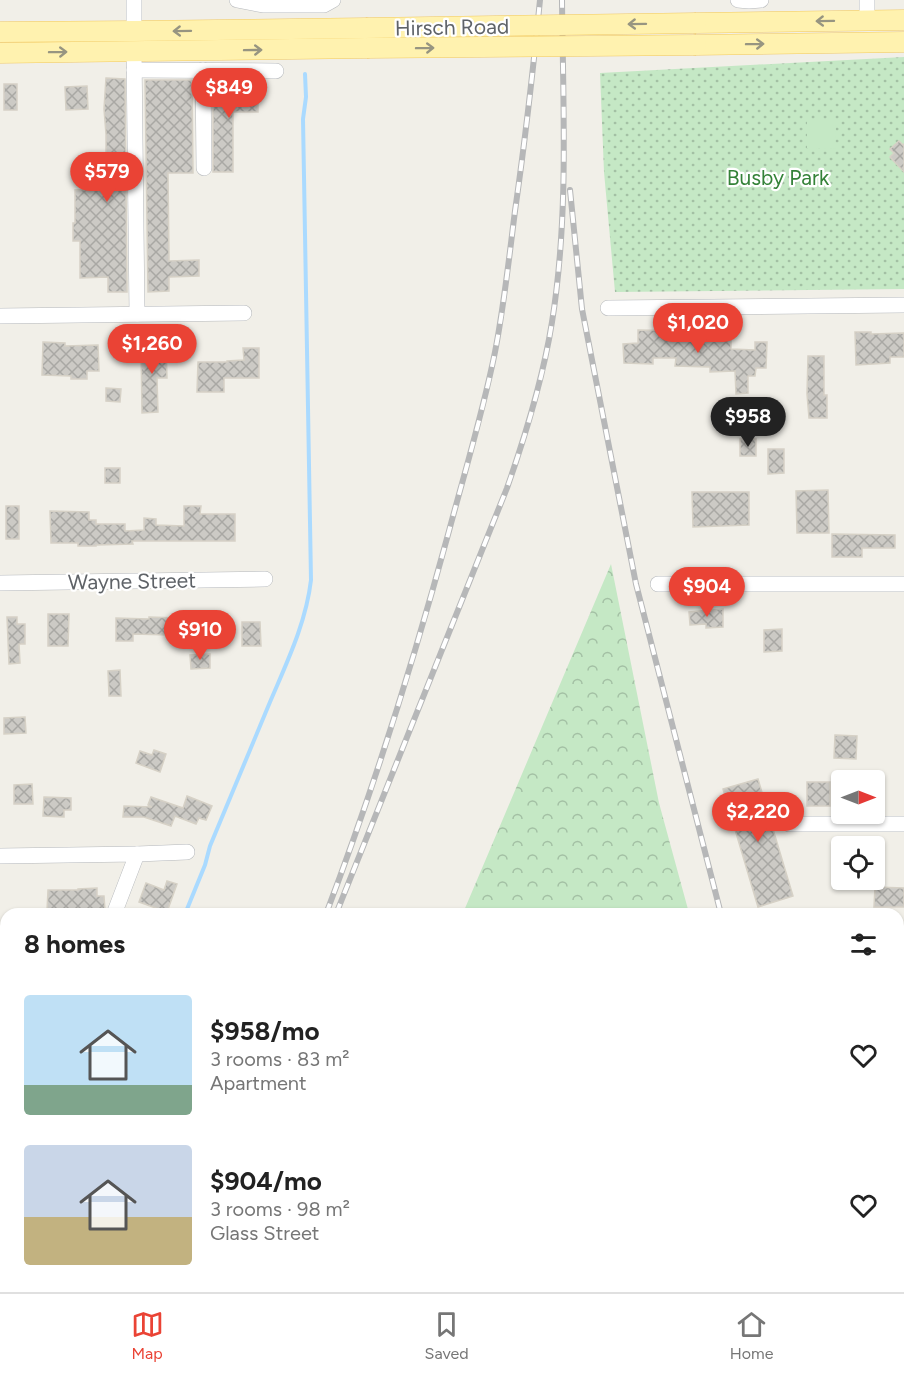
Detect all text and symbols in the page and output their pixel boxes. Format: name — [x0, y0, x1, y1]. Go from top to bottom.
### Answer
street label: Hirsch Road — [395, 14, 509, 40]
one-way arrow — [815, 15, 835, 27]
one-way arrow — [628, 18, 648, 30]
one-way arrow — [173, 25, 193, 37]
one-way arrow — [744, 38, 764, 50]
one-way arrow — [415, 42, 435, 54]
one-way arrow — [243, 44, 263, 56]
one-way arrow — [48, 46, 68, 58]
pin: $849 — [193, 68, 265, 119]
text: $849 — [205, 75, 253, 99]
pin: $579 — [71, 152, 143, 203]
text: $579 — [84, 159, 130, 183]
park label: Busby Park — [727, 165, 830, 190]
pin: $1,020 — [649, 303, 747, 354]
text: $1,020 — [667, 310, 729, 334]
pin: $1,260 — [103, 324, 201, 375]
text: $1,260 — [122, 331, 182, 355]
pin: $958 — [712, 397, 784, 448]
text: $958 — [725, 404, 771, 428]
street label: Wayne Street — [68, 567, 196, 595]
pin: $904 — [671, 567, 743, 618]
text: $904 — [683, 574, 731, 598]
pin: $910 — [164, 610, 236, 661]
text: $910 — [178, 617, 222, 641]
north arrow — [831, 770, 885, 824]
map controls — [831, 770, 885, 890]
pin: $2,220 — [709, 792, 807, 843]
text: $2,220 — [726, 799, 790, 823]
button: locate — [831, 836, 885, 890]
text: 8 homes — [24, 928, 125, 960]
icon: filters — [847, 928, 880, 961]
text: $958/mo — [210, 1015, 320, 1047]
icon: home — [72, 1019, 144, 1091]
icon: heart — [847, 1039, 880, 1072]
text: 3 rooms · 83 m² — [210, 1047, 349, 1071]
text: Apartment — [210, 1071, 307, 1095]
text: $904/mo — [210, 1165, 322, 1197]
icon: home — [72, 1169, 144, 1241]
icon: heart — [847, 1189, 880, 1222]
text: 3 rooms · 98 m² — [210, 1197, 350, 1221]
text: Glass Street — [210, 1221, 319, 1245]
tab: Map — [131, 1308, 164, 1363]
tab: Saved — [425, 1308, 469, 1363]
tab: Home — [730, 1308, 773, 1363]

